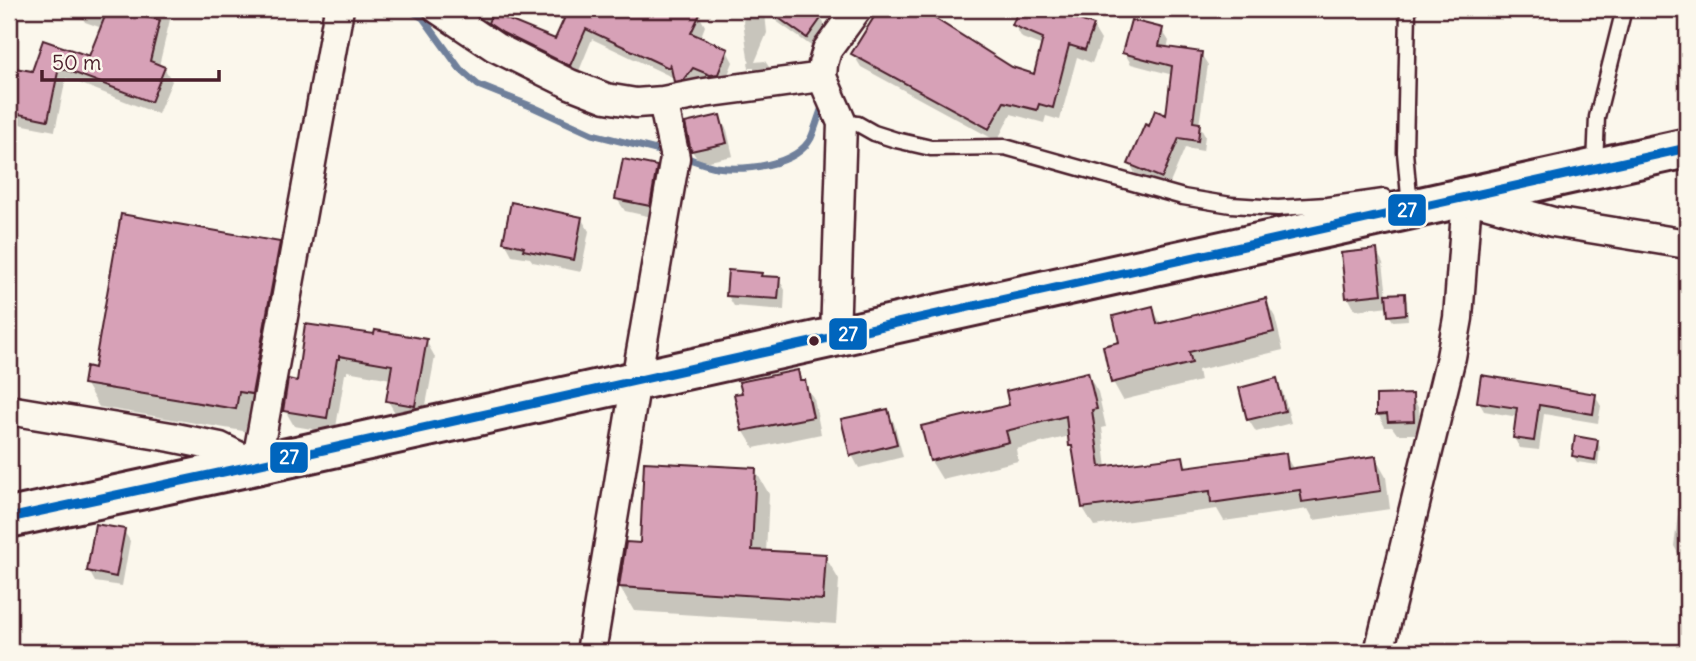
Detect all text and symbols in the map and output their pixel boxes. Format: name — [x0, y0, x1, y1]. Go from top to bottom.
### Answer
scale bar — [42, 38, 219, 82]
text: 50 m — [52, 49, 101, 76]
line badge: 27 — [1387, 193, 1427, 227]
text: 27 — [1397, 198, 1418, 222]
line badge: 27 — [828, 317, 868, 351]
text: 27 — [838, 322, 859, 346]
unlabelled marker — [807, 334, 821, 348]
line badge: 27 — [269, 441, 309, 474]
text: 27 — [279, 445, 300, 469]

